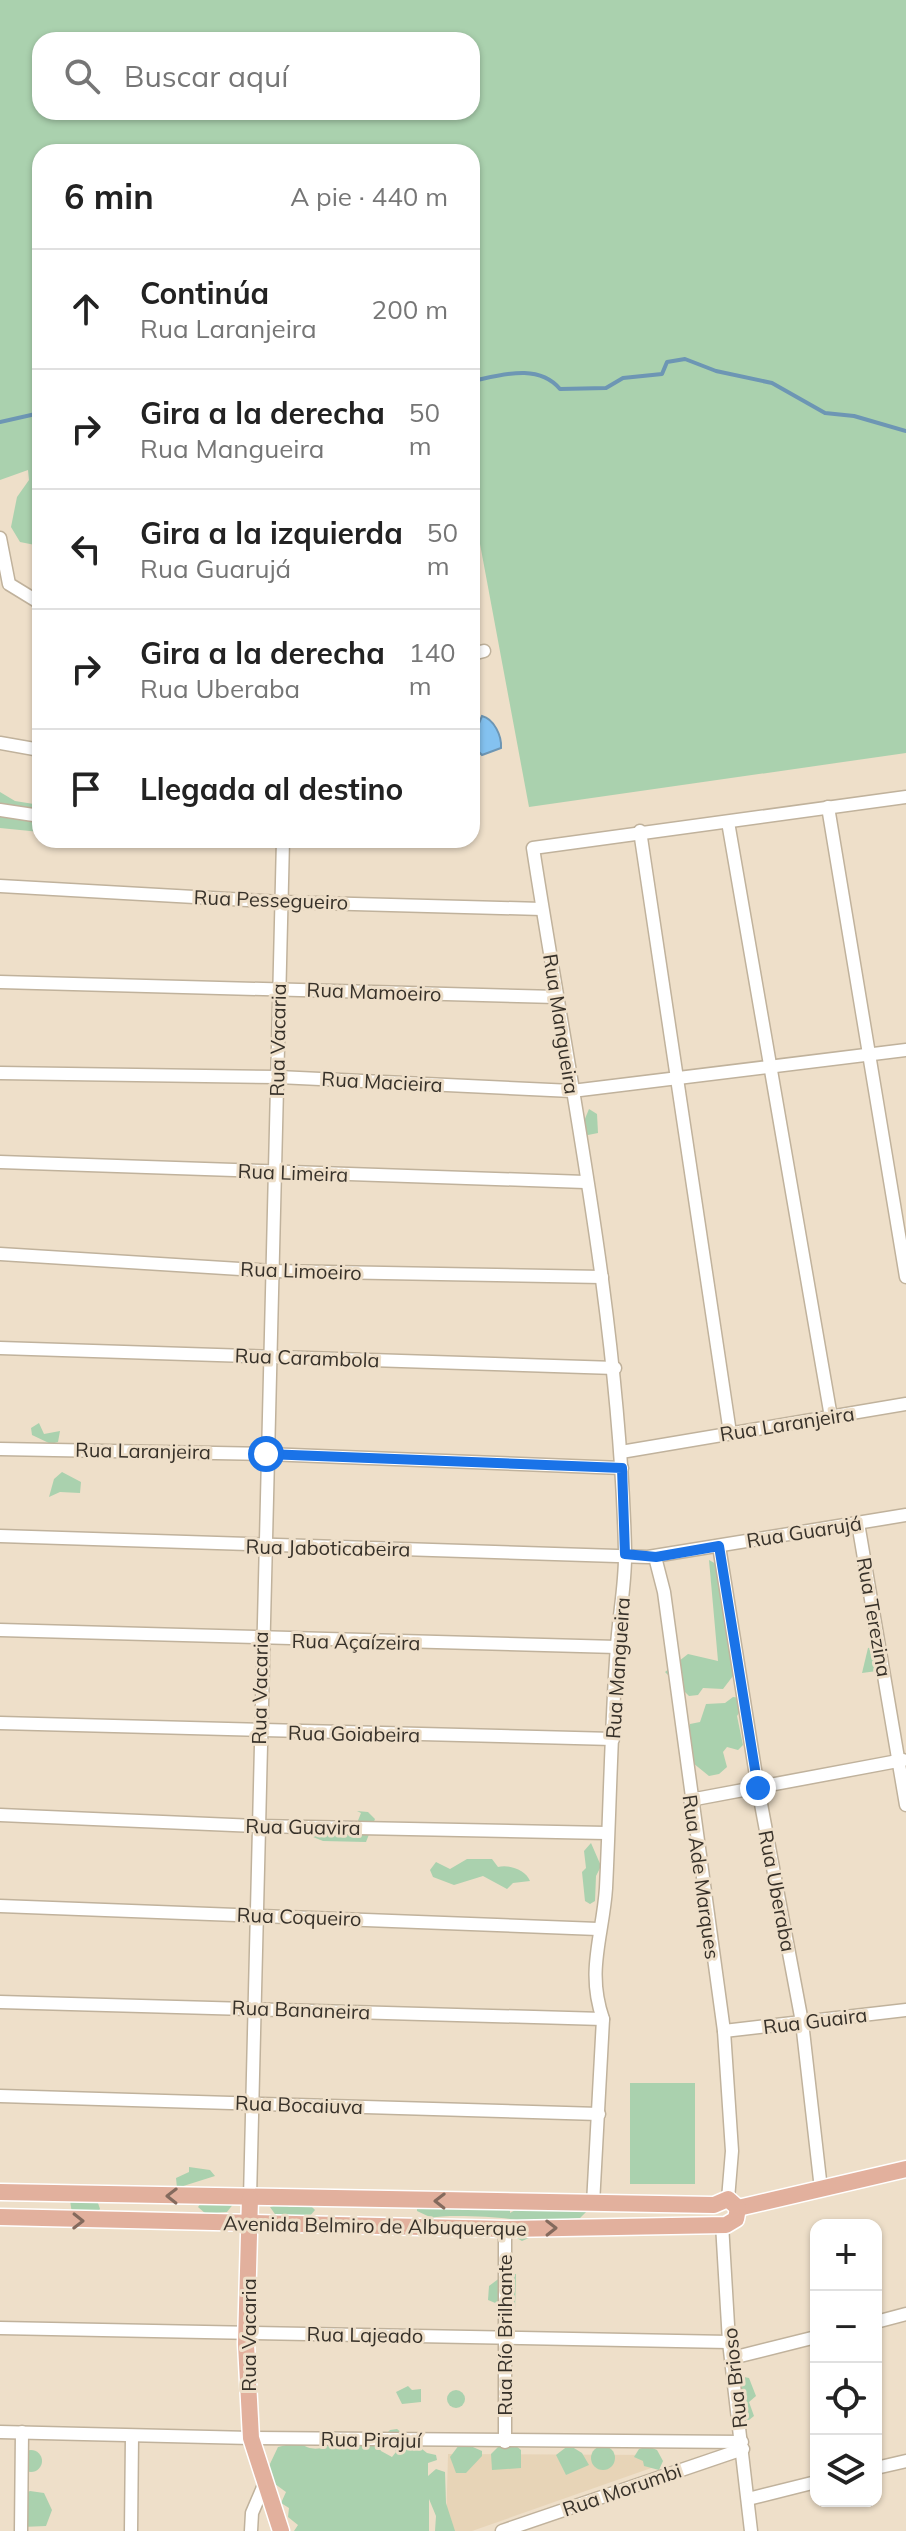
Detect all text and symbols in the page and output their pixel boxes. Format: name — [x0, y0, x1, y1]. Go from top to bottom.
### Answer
search box — [32, 32, 480, 120]
icon: search — [60, 54, 104, 98]
text: Buscar aquí — [124, 57, 289, 95]
text: 6 min — [64, 175, 154, 218]
text: A pie · 440 m — [290, 180, 448, 213]
text: Continúa — [140, 274, 269, 312]
icon: ahead — [64, 287, 108, 331]
text: 200 m — [372, 293, 448, 326]
text: Rua Laranjeira — [140, 312, 317, 345]
text: Gira a la derecha — [140, 394, 385, 432]
text: 50 m — [409, 396, 440, 462]
icon: right — [64, 407, 108, 451]
text: Rua Mangueira — [140, 432, 324, 465]
text: Gira a la izquierda — [140, 514, 403, 552]
text: 50 m — [427, 516, 458, 582]
icon: left — [64, 527, 108, 571]
text: Rua Guarujá — [140, 552, 291, 585]
text: Gira a la derecha — [140, 634, 385, 672]
text: 140 m — [409, 636, 456, 702]
icon: right — [64, 647, 108, 691]
text: Rua Uberaba — [140, 672, 300, 705]
icon: arrive — [64, 767, 108, 811]
text: Llegada al destino — [140, 770, 403, 808]
street label: Rua Pessegueiro — [193, 884, 349, 915]
street label: Rua Mangueira — [538, 952, 585, 1096]
street label: Rua Mamoeiro — [306, 977, 442, 1006]
street label: Rua Vacaria — [264, 983, 291, 1097]
street label: Rua Macieira — [321, 1066, 443, 1097]
street label: Rua Limeira — [237, 1158, 349, 1187]
street label: Rua Limoeiro — [240, 1256, 362, 1285]
street label: Rua Carambola — [234, 1342, 380, 1373]
street label: Rua Laranjeira — [718, 1401, 856, 1446]
route start — [248, 1436, 284, 1472]
street label: Rua Laranjeira — [75, 1437, 211, 1464]
street label: Rua Guarujá — [745, 1510, 863, 1553]
street label: Rua Jaboticabeira — [245, 1534, 411, 1561]
street label: Rua Terezina — [852, 1555, 897, 1679]
street label: Rua Mangueira — [600, 1596, 635, 1740]
street label: Rua Açaízeira — [291, 1628, 421, 1655]
street label: Rua Vacaria — [246, 1631, 273, 1745]
street label: Rua Goiabeira — [288, 1720, 420, 1747]
route end — [740, 1770, 776, 1806]
street label: Rua Ade Marques — [678, 1793, 725, 1961]
street label: Rua Guavira — [245, 1813, 361, 1840]
street label: Rua Uberaba — [753, 1828, 802, 1954]
street label: Rua Coqueiro — [236, 1902, 362, 1931]
street label: Rua Bananeira — [231, 1995, 371, 2024]
street label: Rua Guaira — [761, 2002, 868, 2039]
street label: Rua Bocaiuva — [235, 2090, 364, 2119]
one-way arrow — [165, 2188, 178, 2205]
one-way arrow — [433, 2192, 446, 2210]
street label: Avenida Belmiro de Albuquerque — [223, 2210, 527, 2241]
one-way arrow — [72, 2212, 85, 2230]
one-way arrow — [545, 2219, 558, 2237]
map controls — [810, 2219, 882, 2507]
button: + — [810, 2219, 882, 2291]
street label: Rua Río Brilhante — [492, 2254, 517, 2416]
street label: Rua Vacaria — [236, 2278, 261, 2392]
button: − — [810, 2291, 882, 2363]
street label: Rua Lajeado — [307, 2321, 423, 2348]
street label: Rua Brioso — [717, 2327, 752, 2430]
button: locate — [810, 2363, 882, 2435]
street label: Rua Pirajuí — [320, 2426, 423, 2453]
button: layers — [810, 2435, 882, 2507]
street label: Rua Morumbi — [559, 2457, 685, 2522]

